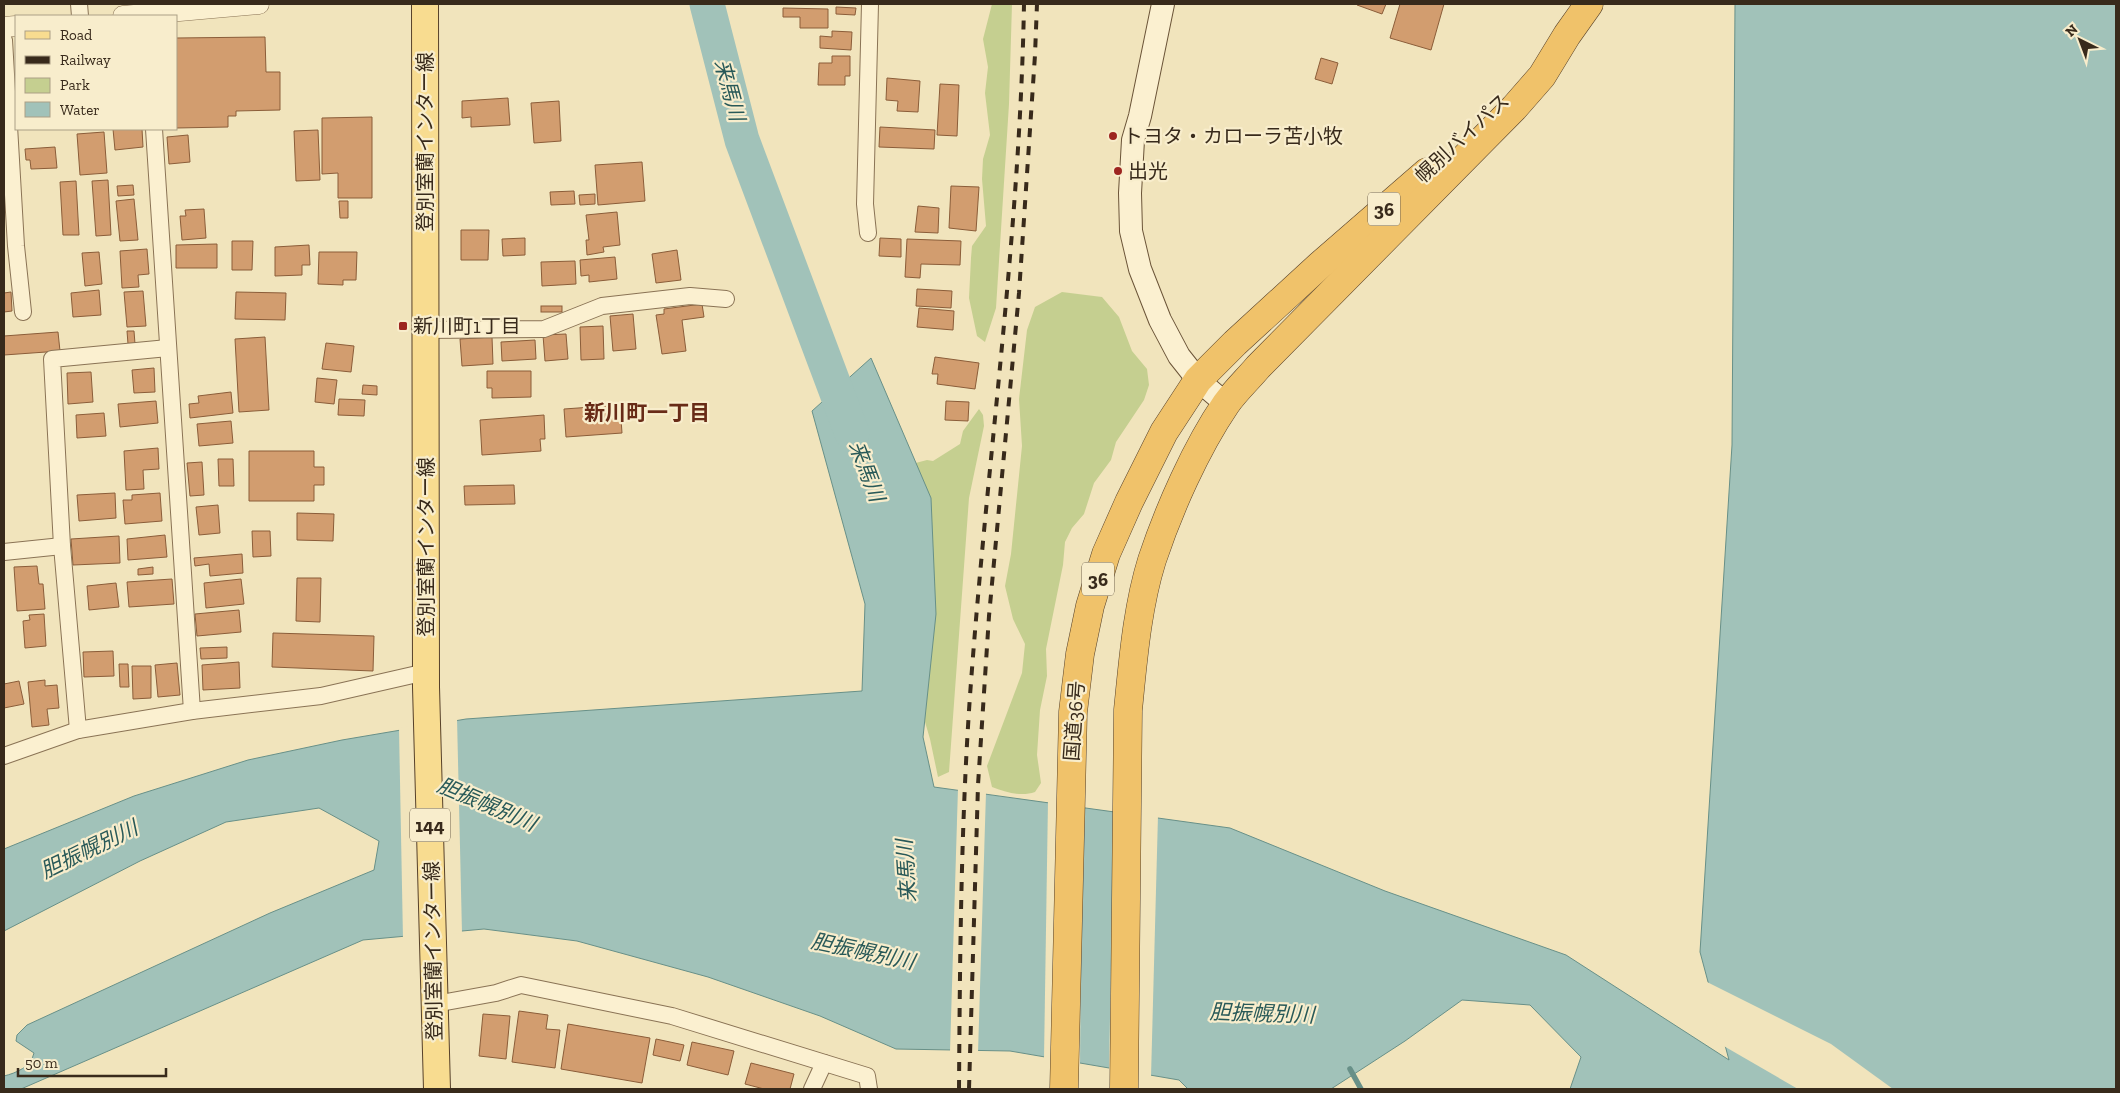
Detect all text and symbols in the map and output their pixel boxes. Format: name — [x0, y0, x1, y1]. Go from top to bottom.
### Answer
legend — [15, 15, 178, 130]
north arrow — [2055, 15, 2105, 65]
text: N — [2062, 21, 2082, 41]
text: Road — [60, 26, 93, 44]
text: Railway — [60, 51, 111, 69]
street label: 登別室蘭インター線 — [413, 52, 437, 232]
water label: 来馬川 — [710, 56, 751, 126]
text: Park — [60, 76, 90, 94]
street label: 幌別バイパス — [1410, 88, 1514, 188]
text: Water — [60, 101, 100, 119]
place label: トヨタ・カローラ苫小牧 — [1123, 124, 1343, 148]
marker: トヨタ・カローラ苫小牧 — [1107, 130, 1119, 142]
place label: 出光 — [1128, 159, 1168, 183]
marker: 出光 — [1112, 165, 1124, 177]
road number: 36 — [1368, 192, 1400, 225]
place label: 新川町1丁目 — [413, 314, 521, 338]
marker: 新川町1丁目 — [397, 320, 409, 332]
district label: 新川町一丁目 — [584, 400, 710, 425]
water label: 来馬川 — [844, 437, 891, 507]
street label: 登別室蘭インター線 — [414, 457, 438, 637]
road number: 36 — [1082, 562, 1114, 596]
street label: 国道36号 — [1059, 680, 1089, 762]
water label: 胆振幌別川 — [434, 772, 542, 837]
road number: 144 — [410, 808, 450, 842]
water label: 胆振幌別川 — [36, 814, 143, 883]
water label: 来馬川 — [891, 837, 921, 903]
street label: 登別室蘭インター線 — [419, 861, 447, 1041]
water label: 胆振幌別川 — [809, 928, 919, 975]
water label: 胆振幌別川 — [1209, 999, 1317, 1027]
scale bar — [18, 1046, 165, 1078]
text: 50 m — [25, 1054, 58, 1072]

